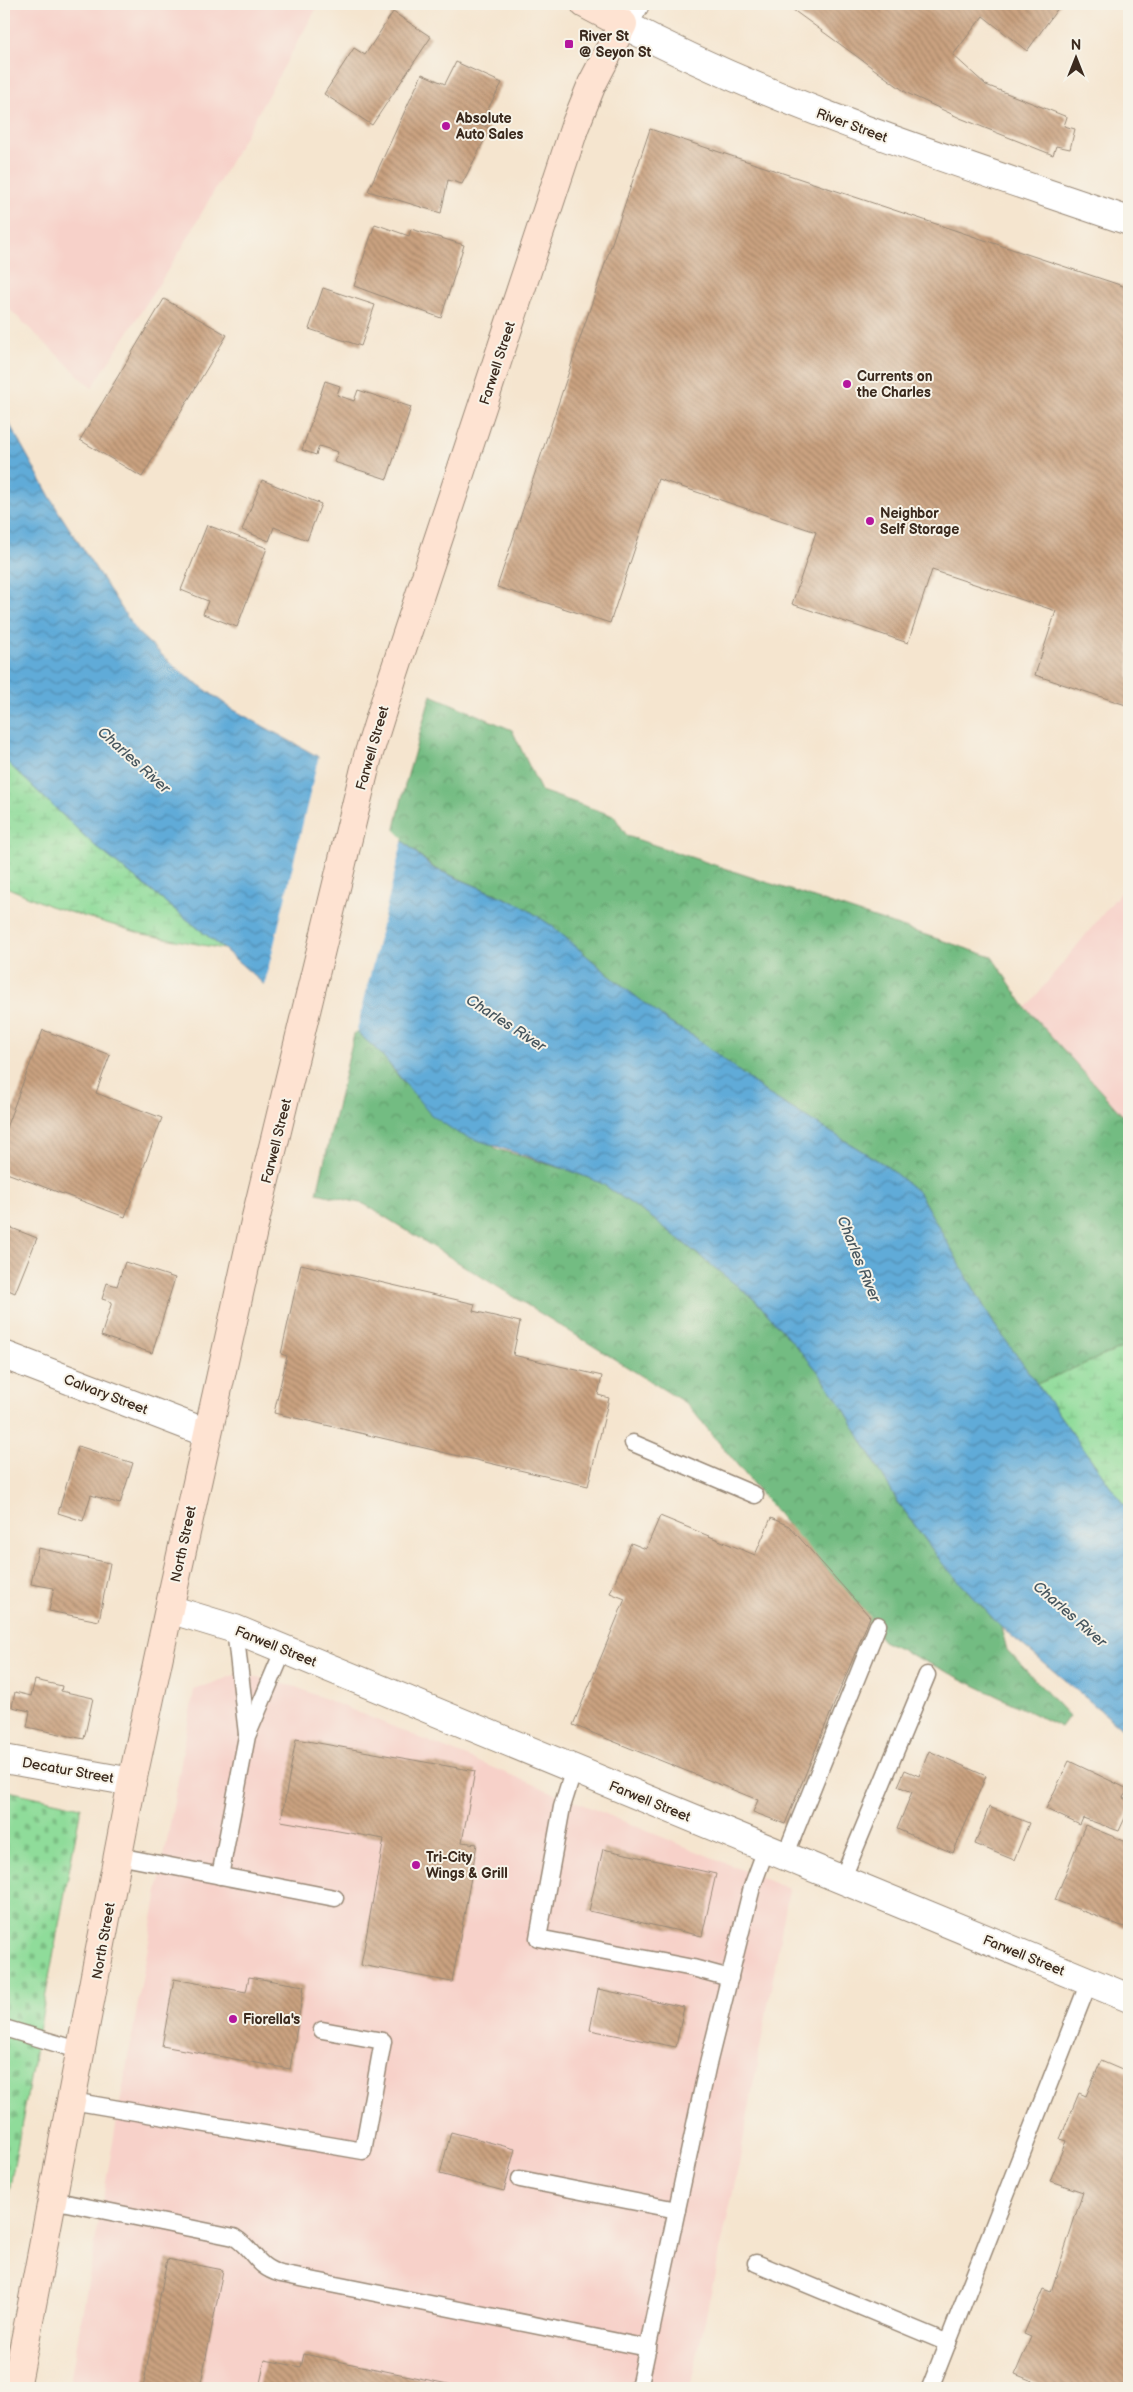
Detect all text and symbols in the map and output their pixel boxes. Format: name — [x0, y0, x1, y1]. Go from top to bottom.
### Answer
place label: River St @ Seyon St — [579, 28, 652, 61]
north arrow — [1050, 32, 1100, 82]
text: N — [1071, 37, 1081, 54]
marker: River St @ Seyon St — [563, 38, 575, 50]
street label: River Street — [814, 105, 890, 146]
place label: Absolute Auto Sales — [455, 110, 524, 143]
marker: Absolute Auto Sales — [440, 120, 452, 132]
street label: Farwell Street — [476, 319, 519, 407]
place label: Currents on the Charles — [856, 368, 933, 401]
marker: Currents on the Charles — [841, 378, 853, 390]
place label: Neighbor Self Storage — [880, 505, 959, 538]
marker: Neighbor Self Storage — [864, 515, 876, 527]
street label: Farwell Street — [352, 703, 393, 792]
water label: Charles River — [93, 723, 175, 799]
water label: Charles River — [462, 991, 550, 1057]
street label: Farwell Street — [258, 1096, 295, 1185]
water label: Charles River — [833, 1213, 885, 1306]
street label: Calvary Street — [61, 1371, 151, 1419]
street label: North Street — [167, 1504, 200, 1584]
water label: Charles River — [1029, 1577, 1112, 1652]
street label: Farwell Street — [232, 1622, 320, 1671]
street label: Decatur Street — [21, 1754, 116, 1787]
street label: Farwell Street — [606, 1777, 694, 1826]
place label: Tri-City Wings & Grill — [426, 1849, 508, 1882]
marker: Tri-City Wings & Grill — [410, 1859, 422, 1871]
street label: North Street — [88, 1901, 119, 1981]
street label: Farwell Street — [980, 1931, 1068, 1980]
place label: Fiorella's — [243, 2011, 300, 2028]
marker: Fiorella's — [227, 2013, 239, 2025]

